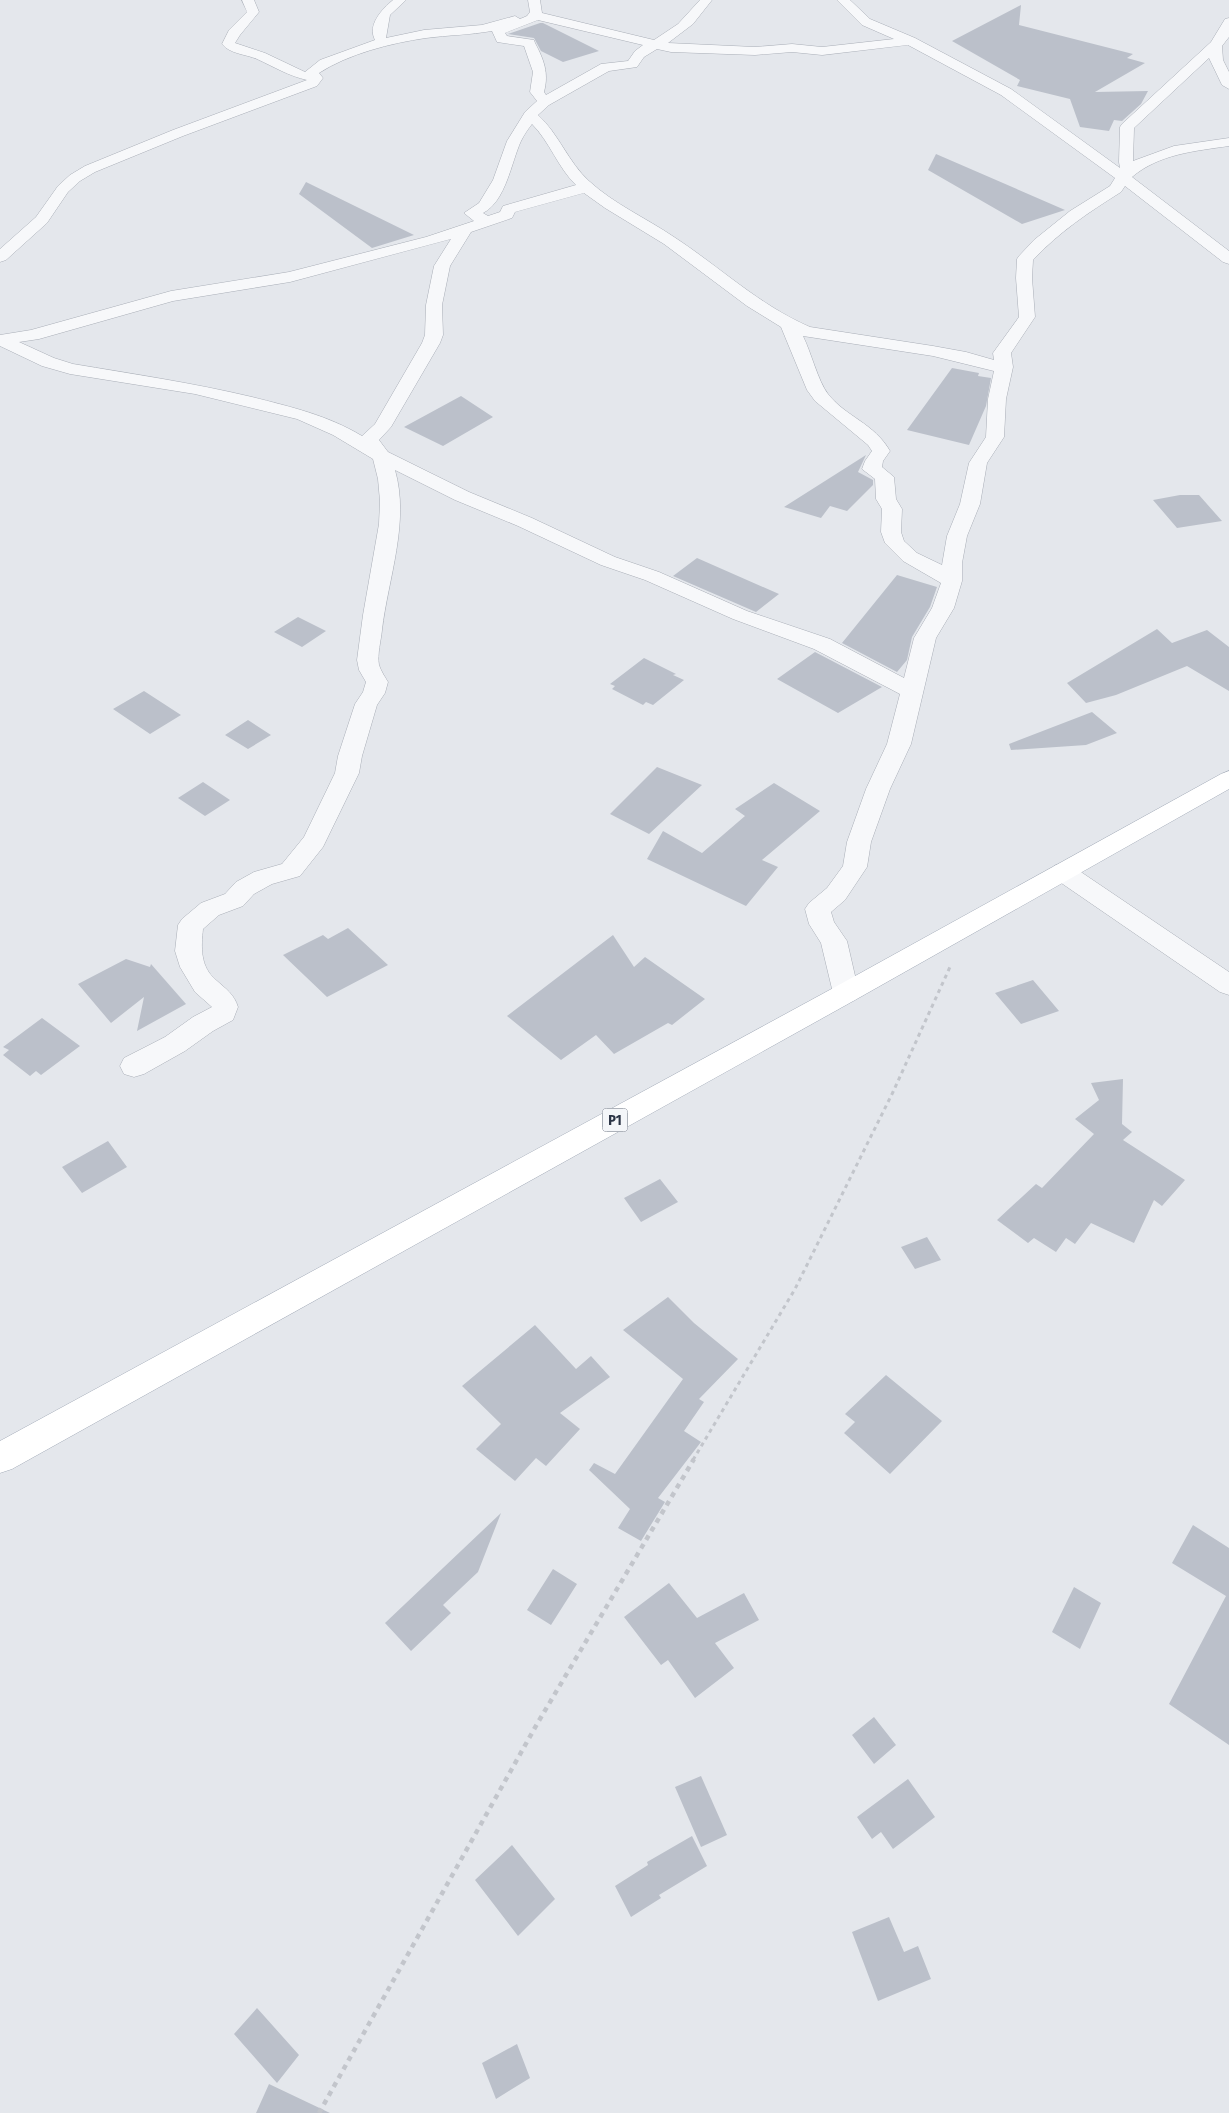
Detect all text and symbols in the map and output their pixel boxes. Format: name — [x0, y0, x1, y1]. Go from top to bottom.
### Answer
road number: P1 — [602, 1108, 628, 1132]

